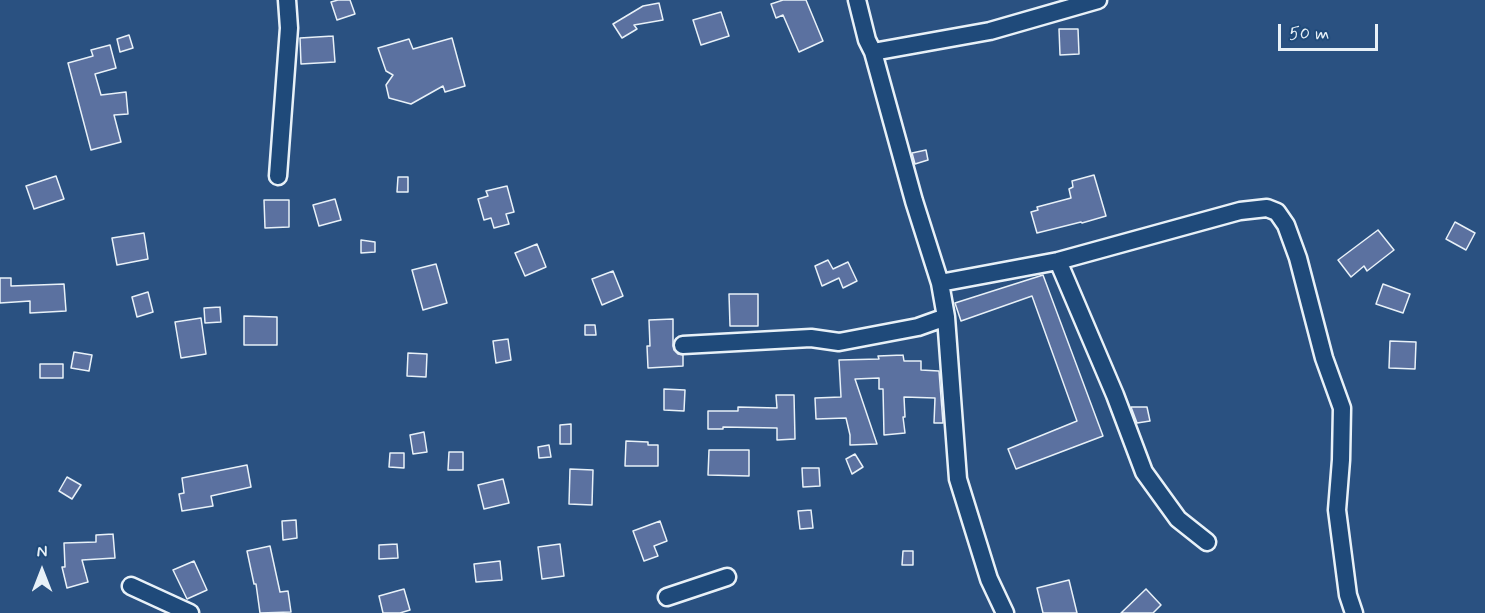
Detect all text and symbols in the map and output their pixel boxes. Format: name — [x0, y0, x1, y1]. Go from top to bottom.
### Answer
scale bar — [1281, 12, 1382, 50]
text: 50 m — [1289, 22, 1329, 46]
north arrow — [12, 541, 72, 601]
text: N — [37, 542, 47, 563]

